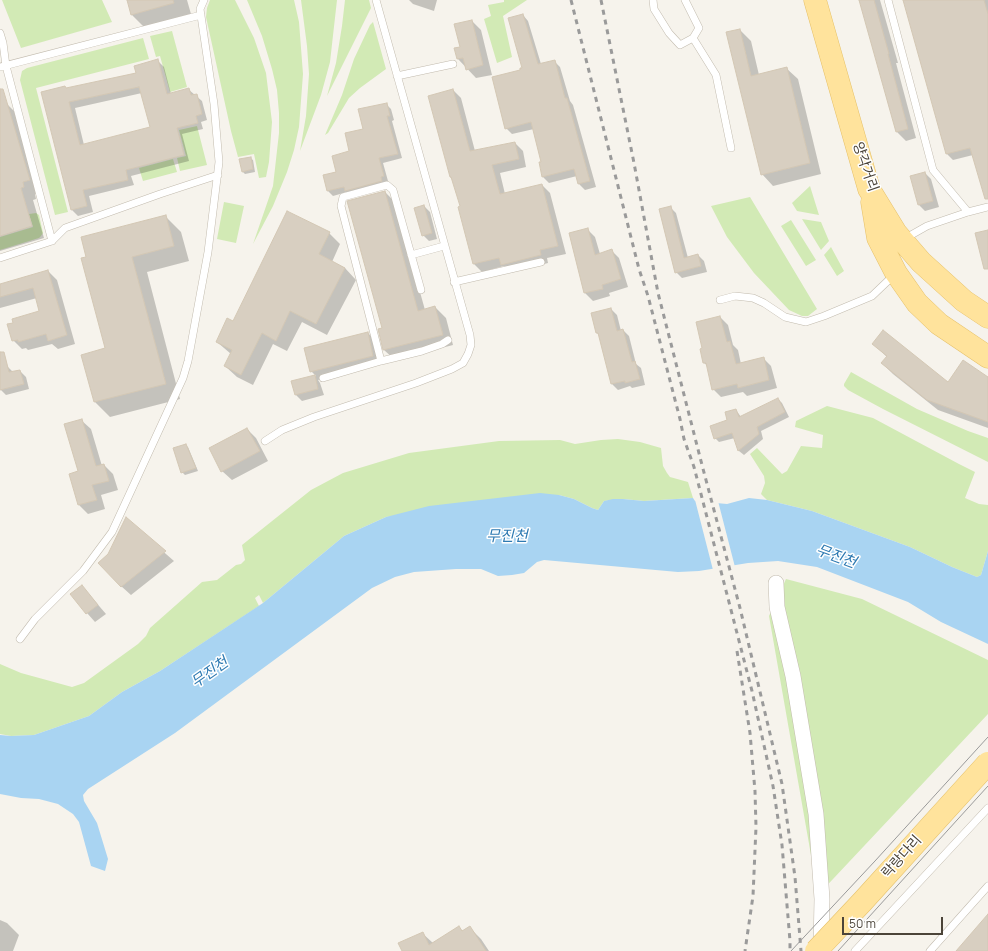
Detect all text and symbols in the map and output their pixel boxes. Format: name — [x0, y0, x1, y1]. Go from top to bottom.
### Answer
street label: 양각거리 — [849, 140, 881, 194]
water label: 무진천 — [486, 528, 528, 546]
water label: 무진천 — [813, 541, 859, 573]
water label: 무진천 — [188, 654, 232, 692]
street label: 락랑다리 — [879, 832, 925, 882]
scale bar — [844, 909, 945, 935]
text: 50 m — [849, 915, 876, 932]

